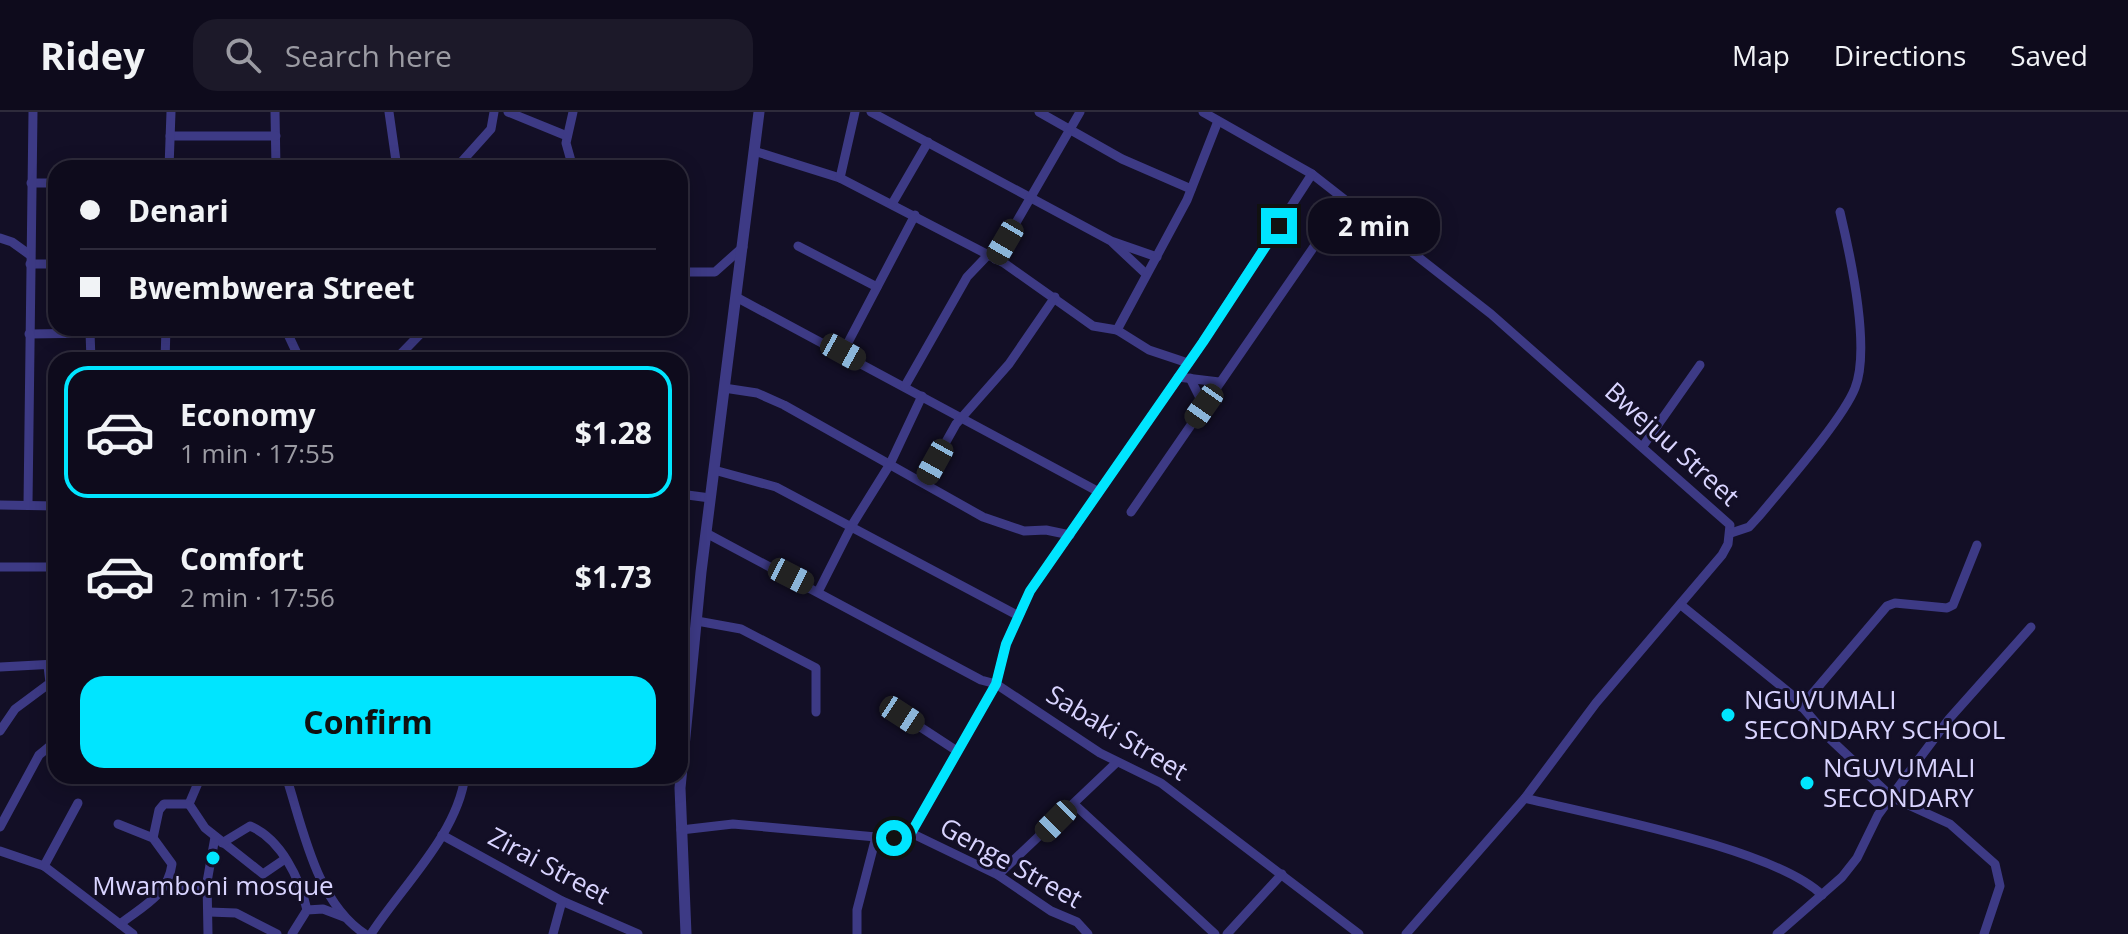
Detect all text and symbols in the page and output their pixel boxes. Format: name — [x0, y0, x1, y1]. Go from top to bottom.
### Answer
search box — [193, 19, 753, 91]
text: Ridey — [40, 29, 145, 81]
icon: search — [221, 33, 265, 77]
text: Search here — [285, 35, 452, 76]
text: Map — [1732, 36, 1790, 74]
text: Directions — [1834, 36, 1966, 74]
text: Saved — [2010, 36, 2088, 74]
text: Denari — [128, 190, 229, 231]
callout: 2 min — [1307, 198, 1439, 254]
route end — [1261, 208, 1297, 244]
text: 2 min — [1338, 208, 1410, 244]
car — [983, 215, 1027, 269]
text: Bwembwera Street — [128, 267, 415, 308]
car — [816, 330, 870, 374]
street label: Bwejuu Street — [1598, 373, 1748, 513]
car — [1180, 379, 1228, 433]
text: Economy — [180, 394, 316, 435]
icon: car — [84, 396, 156, 468]
text: $1.28 — [575, 412, 652, 453]
text: 1 min · 17:55 — [180, 435, 335, 471]
car — [913, 435, 957, 489]
text: Comfort — [180, 538, 304, 579]
icon: car — [84, 540, 156, 612]
car — [764, 554, 818, 598]
text: $1.73 — [575, 556, 652, 597]
text: 2 min · 17:56 — [180, 579, 335, 615]
button: Confirm — [80, 676, 656, 768]
street label: Sabaki Street — [1040, 676, 1195, 788]
place label: NGUVUMALI SECONDARY SCHOOL — [1744, 681, 2005, 747]
car — [875, 692, 929, 738]
marker: NGUVUMALI SECONDARY SCHOOL — [1719, 706, 1737, 724]
place label: NGUVUMALI SECONDARY — [1823, 749, 1976, 815]
marker: NGUVUMALI SECONDARY — [1798, 774, 1816, 792]
car — [1031, 796, 1081, 846]
street label: Genge Street — [934, 808, 1089, 916]
street label: Zirai Street — [483, 818, 616, 912]
route start — [876, 820, 912, 856]
marker: Mwamboni mosque — [204, 849, 222, 867]
place label: Mwamboni mosque — [92, 867, 334, 903]

